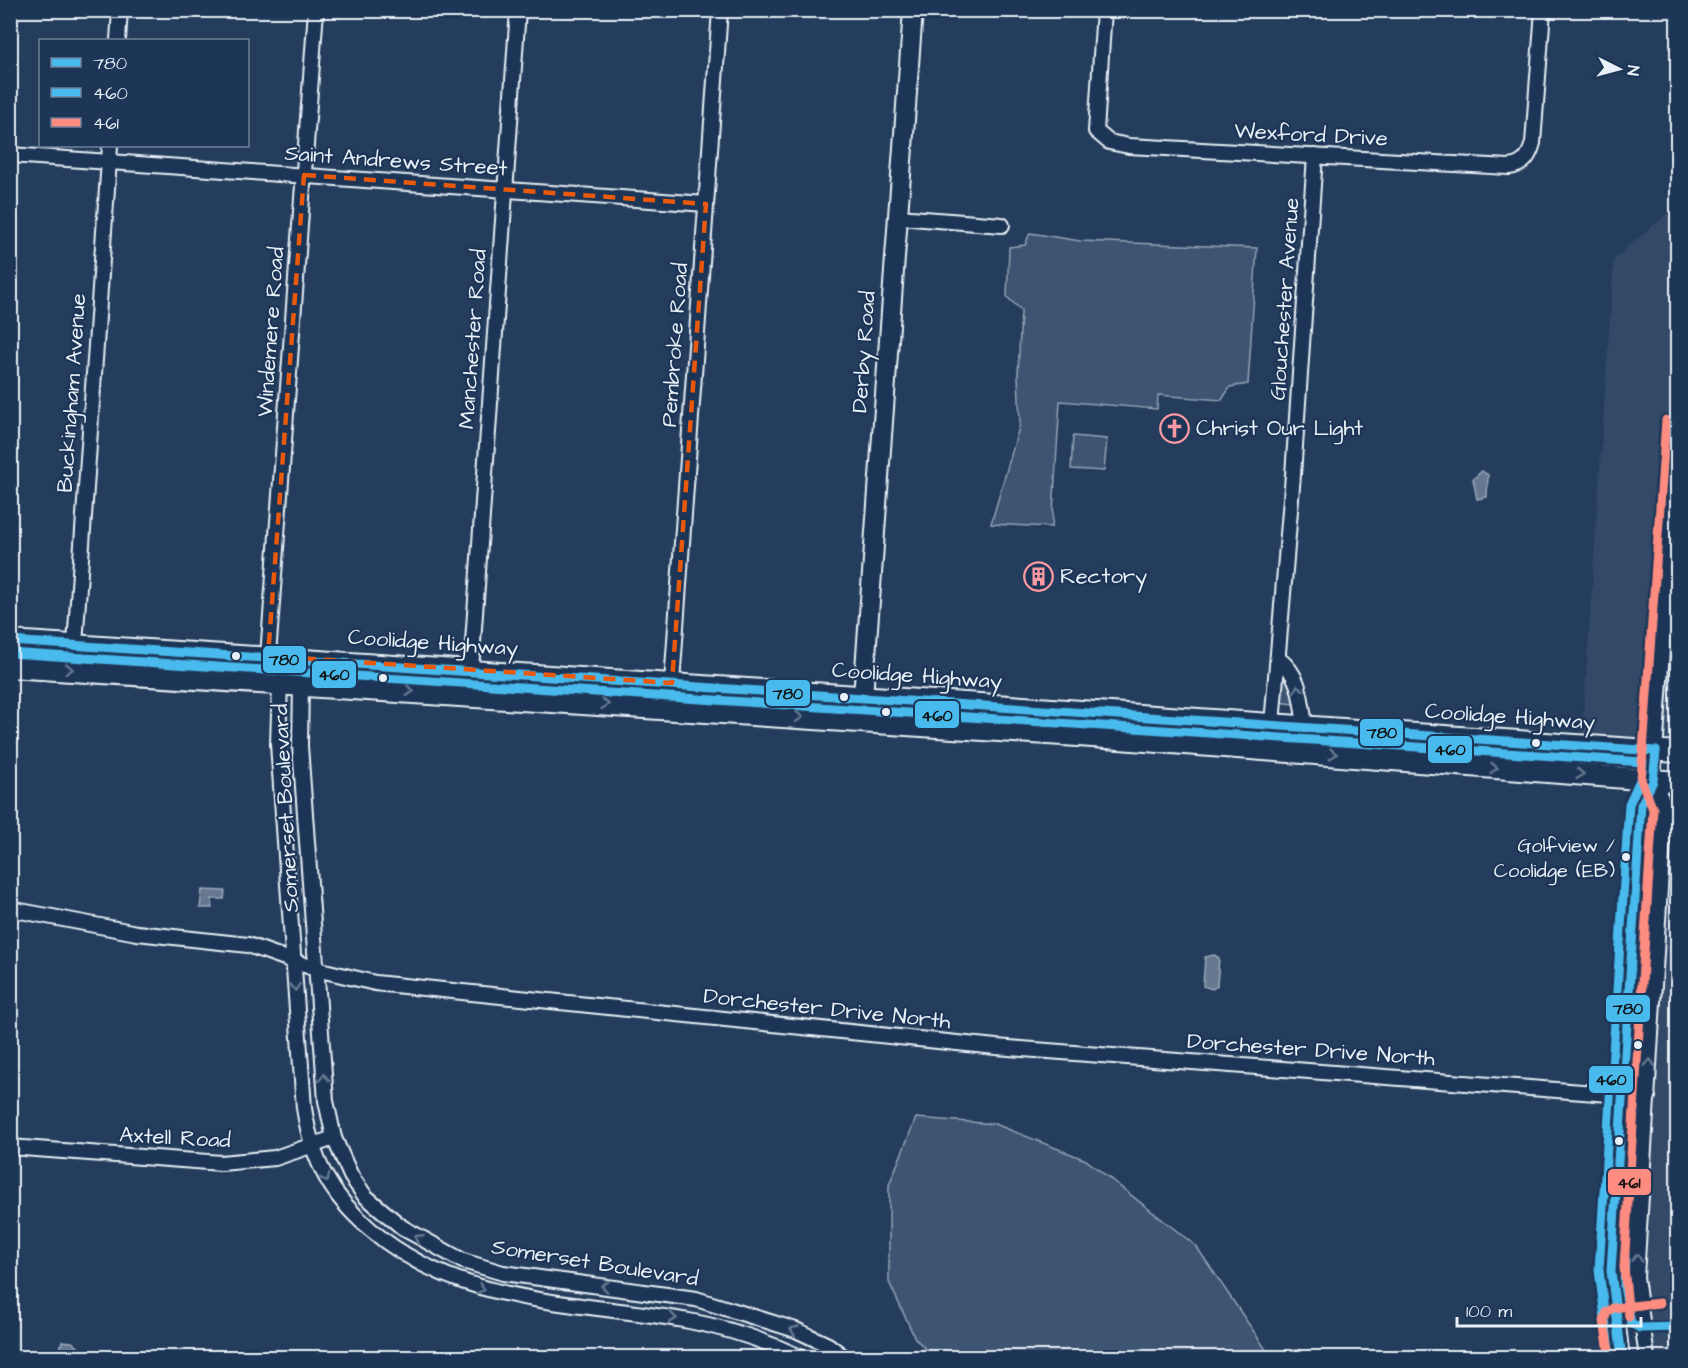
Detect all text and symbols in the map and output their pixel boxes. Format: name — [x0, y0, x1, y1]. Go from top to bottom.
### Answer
legend — [39, 39, 249, 147]
north arrow — [1589, 39, 1649, 99]
text: 780 — [93, 51, 127, 76]
text: N — [1621, 64, 1644, 77]
text: 460 — [93, 81, 128, 106]
text: 461 — [93, 111, 119, 136]
street label: Wexford Drive — [1233, 116, 1389, 155]
street label: Saint Andrews Street — [284, 138, 509, 184]
street label: Glouchester Avenue — [1262, 196, 1308, 401]
street label: Windemere Road — [250, 246, 292, 418]
street label: Manchester Road — [451, 248, 495, 430]
street label: Pembroke Road — [654, 262, 696, 428]
street label: Derby Road — [844, 290, 885, 414]
street label: Buckingham Avenue — [50, 292, 95, 494]
church icon: Christ Our Light — [1159, 412, 1191, 444]
place label: Christ Our Light — [1196, 413, 1363, 445]
building icon: Rectory — [1023, 560, 1055, 592]
place label: Rectory — [1060, 561, 1147, 593]
street label: Coolidge Highway — [347, 622, 519, 665]
line badge: 780 — [262, 645, 307, 674]
text: 780 — [268, 649, 299, 671]
unlabelled marker — [230, 650, 242, 662]
street label: Coolidge Highway — [831, 655, 1003, 698]
line badge: 460 — [311, 660, 357, 689]
one-way arrow — [64, 663, 73, 676]
text: 460 — [318, 664, 350, 686]
unlabelled marker — [377, 672, 389, 684]
line badge: 780 — [765, 679, 811, 707]
text: 780 — [772, 683, 803, 705]
one-way arrow — [406, 684, 415, 697]
one-way arrow — [1293, 684, 1305, 695]
unlabelled marker — [838, 691, 850, 703]
street label: Coolidge Highway — [1424, 696, 1596, 739]
one-way arrow — [600, 698, 609, 711]
line badge: 460 — [914, 700, 960, 729]
street label: Somerset Boulevard — [265, 703, 307, 913]
text: 460 — [921, 705, 953, 727]
unlabelled marker — [880, 706, 892, 718]
one-way arrow — [795, 711, 804, 724]
line badge: 780 — [1359, 718, 1404, 747]
text: 780 — [1366, 722, 1397, 744]
line badge: 460 — [1427, 735, 1473, 764]
unlabelled marker — [1530, 737, 1542, 749]
text: 460 — [1434, 739, 1466, 761]
one-way arrow — [1329, 747, 1338, 760]
one-way arrow — [1490, 762, 1499, 775]
one-way arrow — [1575, 768, 1584, 781]
place label: Golfview / Coolidge (EB) — [1494, 832, 1615, 886]
marker: Golfview / Coolidge (EB) — [1620, 851, 1632, 863]
street label: Dorchester Drive North — [702, 981, 952, 1037]
one-way arrow — [288, 982, 301, 992]
line badge: 780 — [1605, 994, 1651, 1023]
text: 780 — [1612, 998, 1643, 1020]
street label: Dorchester Drive North — [1186, 1026, 1436, 1074]
unlabelled marker — [1632, 1039, 1644, 1051]
one-way arrow — [1643, 1059, 1656, 1068]
line badge: 460 — [1588, 1065, 1634, 1094]
text: 460 — [1595, 1069, 1627, 1091]
one-way arrow — [318, 1073, 331, 1082]
street label: Axtell Road — [119, 1120, 231, 1156]
unlabelled marker — [1613, 1135, 1625, 1147]
line badge: 461 — [1607, 1168, 1652, 1196]
one-way arrow — [319, 1172, 330, 1182]
text: 461 — [1618, 1172, 1641, 1194]
street label: Somerset Boulevard — [489, 1231, 701, 1295]
one-way arrow — [414, 1233, 424, 1245]
one-way arrow — [1630, 1253, 1643, 1263]
one-way arrow — [600, 1280, 609, 1293]
one-way arrow — [475, 1281, 486, 1294]
scale bar — [1457, 1290, 1642, 1328]
text: 100 m — [1466, 1299, 1512, 1324]
one-way arrow — [668, 1312, 678, 1324]
one-way arrow — [789, 1325, 800, 1337]

